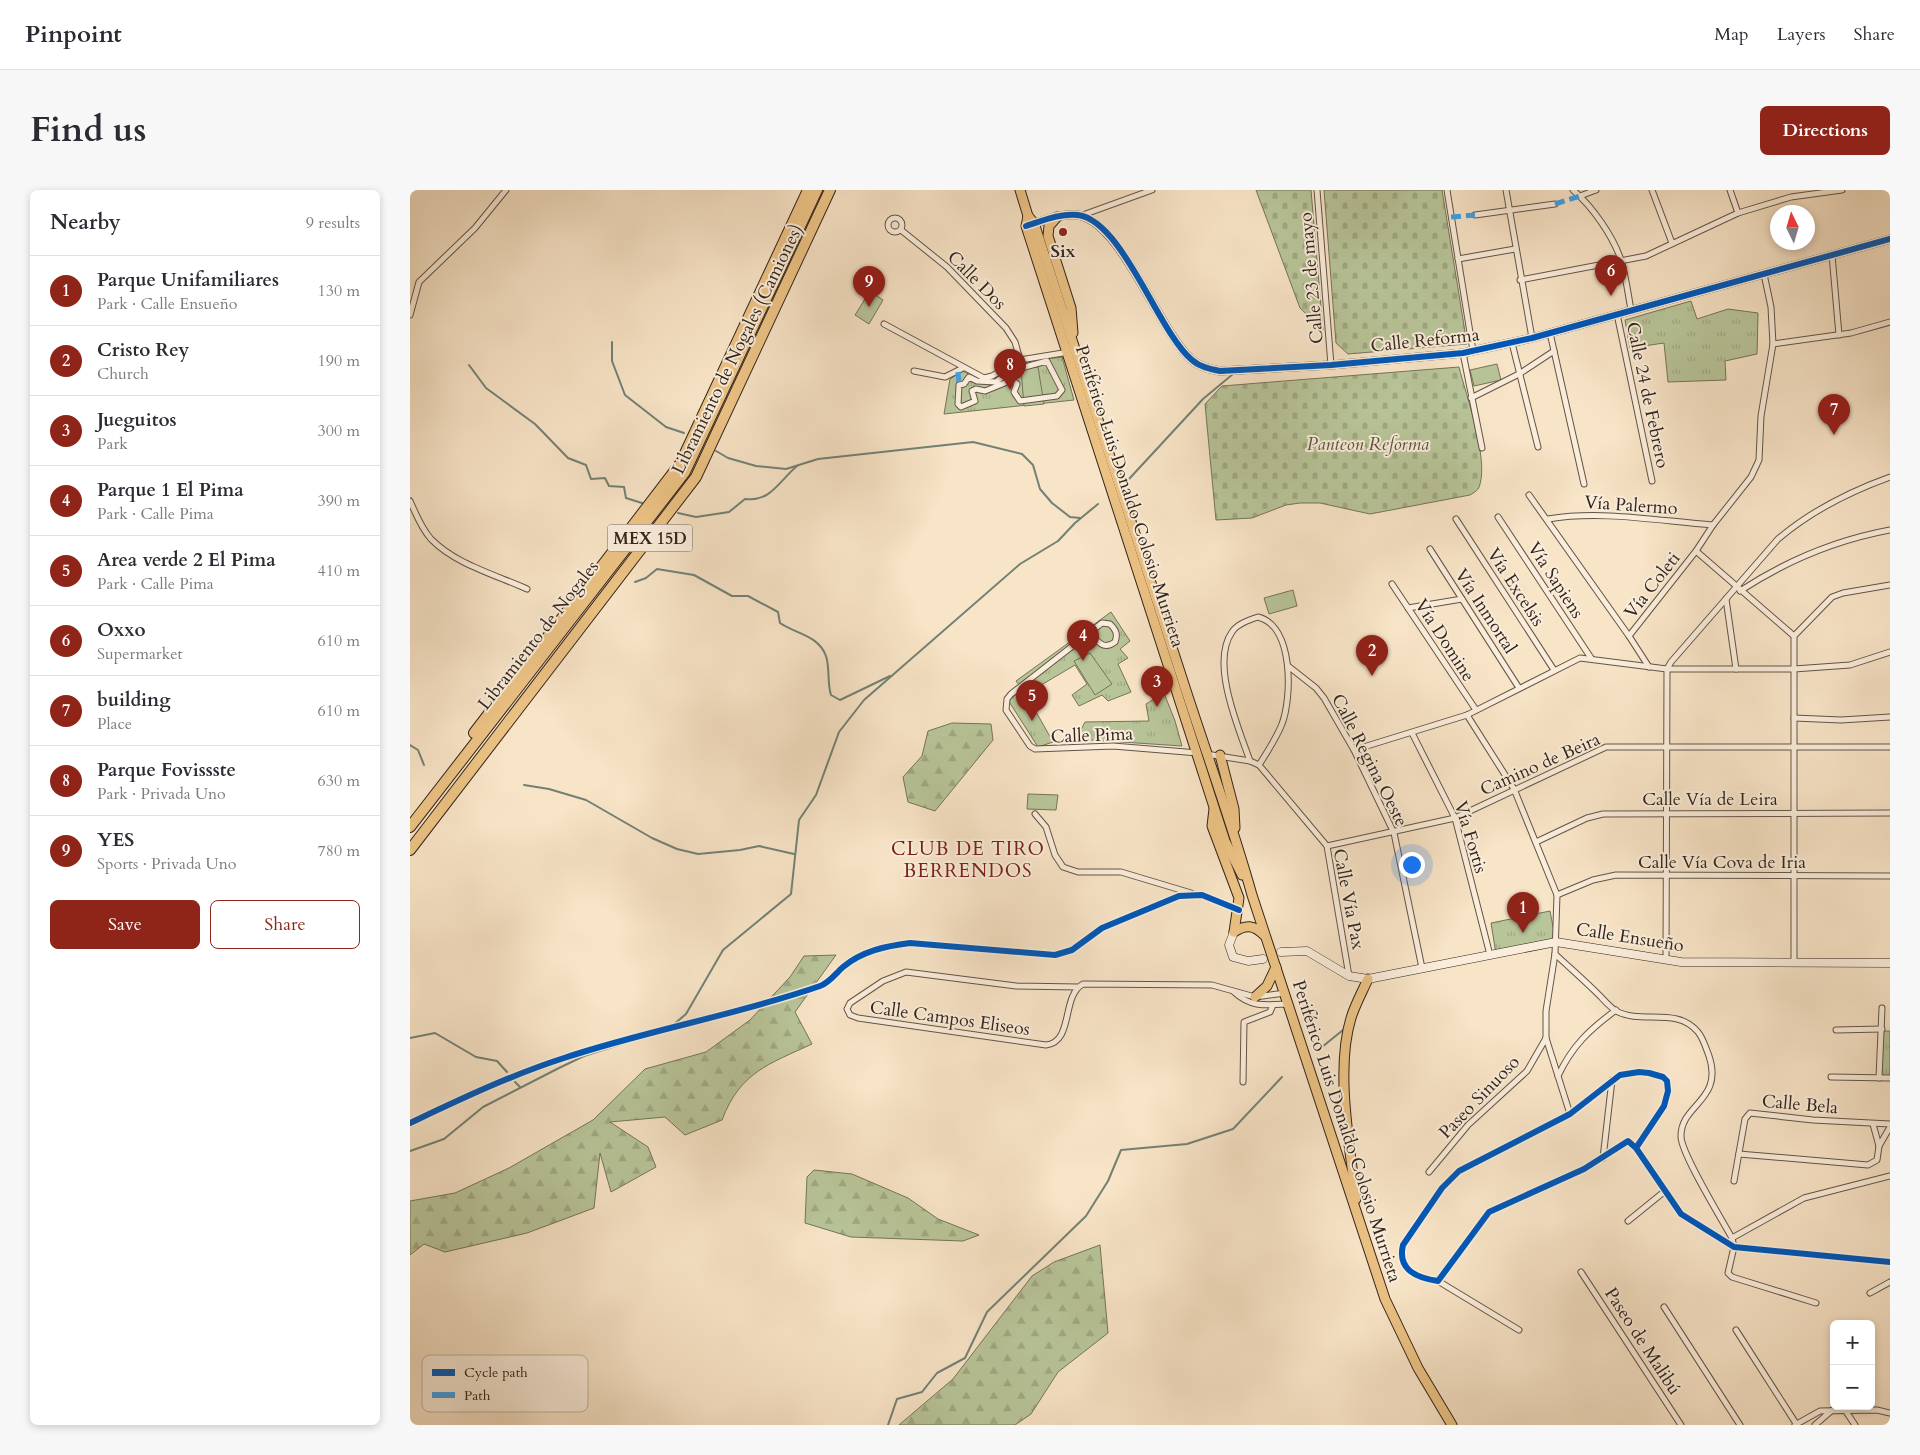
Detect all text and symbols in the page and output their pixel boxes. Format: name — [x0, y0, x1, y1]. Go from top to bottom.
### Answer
text: Pinpoint — [25, 18, 122, 51]
text: Map — [1714, 22, 1749, 47]
text: Layers — [1777, 22, 1826, 47]
text: Share — [1854, 22, 1895, 47]
text: Find us — [30, 106, 146, 154]
button: Directions — [1760, 106, 1890, 155]
north arrow — [1770, 205, 1815, 250]
text: Nearby — [50, 208, 121, 237]
street label: Calle 23 de mayo — [1293, 211, 1330, 345]
text: 9 results — [306, 212, 360, 234]
street label: Libramiento de Nogales (Camiones) — [666, 220, 809, 478]
marker: Six — [1057, 226, 1069, 238]
place label: Six — [1050, 239, 1076, 264]
street label: Calle Dos — [942, 245, 1012, 315]
pin: 6 — [1595, 255, 1627, 296]
pin: 9 — [853, 266, 885, 307]
text: Parque Unifamiliares — [97, 267, 279, 293]
text: 1 — [62, 280, 70, 302]
text: 130 m — [318, 280, 360, 302]
text: Park · Calle Ensueño — [97, 293, 237, 315]
street label: Calle 24 de Febrero — [1620, 320, 1675, 471]
street label: Calle Reforma — [1369, 322, 1481, 359]
text: Cristo Rey — [97, 337, 189, 363]
street label: Periférico Luis Donaldo Colosio Murrieta — [1069, 342, 1190, 651]
pin: 8 — [994, 349, 1026, 390]
text: 2 — [62, 350, 70, 372]
text: 190 m — [318, 350, 360, 372]
text: Church — [97, 363, 149, 385]
pin: 7 — [1818, 394, 1850, 435]
text: Jueguitos — [97, 407, 177, 433]
text: 3 — [62, 420, 70, 442]
text: 300 m — [318, 420, 360, 442]
park label: Panteon Reforma — [1307, 432, 1429, 457]
text: Park — [97, 433, 128, 455]
text: Parque 1 El Pima — [97, 477, 244, 503]
text: 4 — [62, 490, 70, 512]
text: 390 m — [318, 490, 360, 512]
street label: Vía Palermo — [1583, 490, 1679, 521]
text: Park · Calle Pima — [97, 503, 214, 525]
road number: MEX 15D — [608, 524, 692, 552]
street label: Vía Sapiens — [1521, 537, 1590, 623]
street label: Vía Excelsis — [1481, 543, 1550, 631]
text: Area verde 2 El Pima — [97, 547, 276, 573]
street label: Vía Coleti — [1619, 547, 1686, 624]
street label: Libramiento de Nogales — [472, 555, 605, 715]
text: 5 — [62, 560, 70, 582]
text: 410 m — [318, 560, 360, 582]
street label: Vía Inmortal — [1449, 564, 1523, 659]
text: Park · Calle Pima — [97, 573, 214, 595]
street label: Vía Domine — [1409, 594, 1481, 686]
text: Oxxo — [97, 617, 146, 643]
pin: 4 — [1067, 620, 1099, 661]
text: 6 — [62, 630, 70, 652]
text: 610 m — [318, 630, 360, 652]
pin: 2 — [1356, 635, 1388, 676]
text: Supermarket — [97, 643, 183, 665]
pin: 3 — [1141, 666, 1173, 707]
pin: 5 — [1016, 680, 1048, 721]
text: building — [97, 687, 171, 713]
street label: Calle Regina Oeste — [1325, 690, 1414, 831]
text: 7 — [62, 700, 70, 722]
text: 610 m — [318, 700, 360, 722]
text: Place — [97, 713, 132, 735]
street label: Calle Pima — [1050, 722, 1134, 749]
street label: Camino de Beira — [1476, 727, 1604, 802]
text: Parque Fovissste — [97, 757, 236, 783]
text: 8 — [62, 770, 70, 792]
text: 630 m — [318, 770, 360, 792]
text: Park · Privada Uno — [97, 783, 226, 805]
street label: Calle Vía de Leira — [1642, 787, 1778, 812]
street label: Vía Fortis — [1448, 798, 1493, 876]
text: YES — [97, 827, 134, 853]
district label: CLUB DE TIRO BERRENDOS — [891, 836, 1045, 884]
text: 9 — [62, 840, 70, 862]
text: 780 m — [318, 840, 360, 862]
street label: Calle Vía Pax — [1327, 847, 1371, 952]
street label: Calle Vía Cova de Iria — [1638, 850, 1806, 875]
your location — [1399, 852, 1425, 878]
text: Sports · Privada Uno — [97, 853, 236, 875]
pin: 1 — [1507, 892, 1539, 933]
button: Save — [50, 900, 200, 949]
button: Share — [210, 900, 360, 949]
street label: Calle Ensueño — [1574, 917, 1686, 958]
street label: Periférico Luis Donaldo Colosio Murrieta — [1286, 977, 1407, 1286]
street label: Calle Campos Eliseos — [868, 995, 1032, 1042]
street label: Paseo Sinuoso — [1433, 1050, 1526, 1144]
street label: Calle Bela — [1761, 1089, 1839, 1120]
street label: Paseo de Malibú — [1598, 1283, 1687, 1400]
map controls — [1830, 1320, 1875, 1410]
button: + — [1830, 1320, 1875, 1365]
legend — [422, 1355, 588, 1412]
text: Cycle path — [464, 1363, 528, 1382]
button: − — [1830, 1365, 1875, 1410]
text: Path — [464, 1386, 491, 1405]

